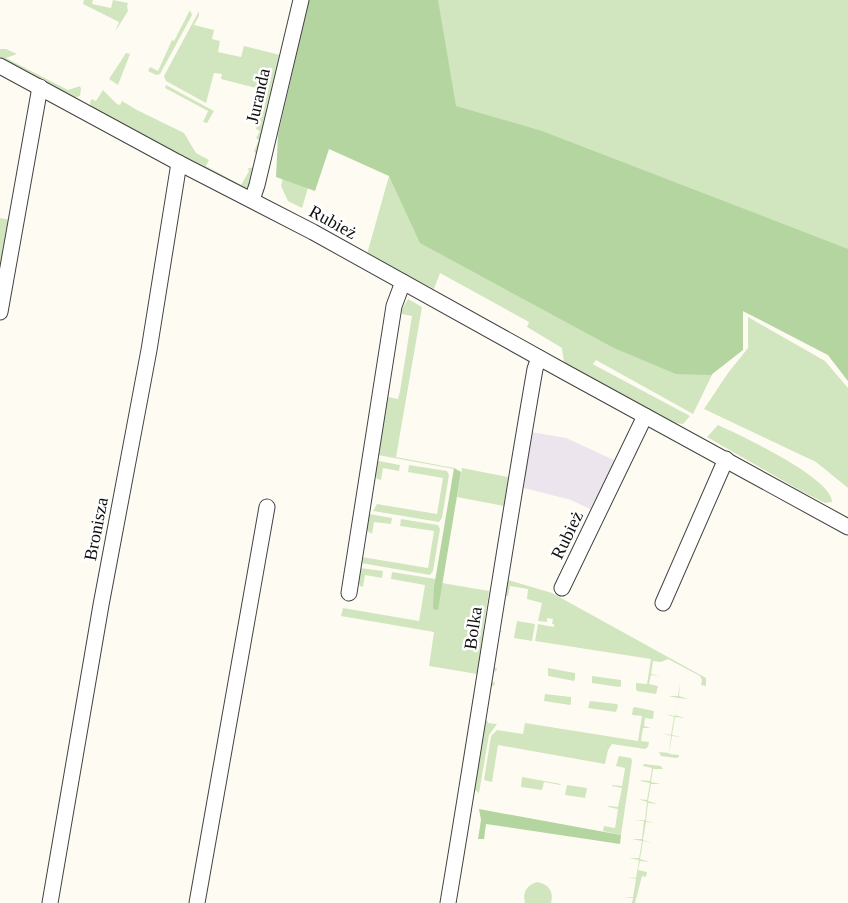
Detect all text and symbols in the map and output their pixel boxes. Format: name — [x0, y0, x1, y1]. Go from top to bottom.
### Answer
street label: Juranda — [242, 66, 274, 126]
street label: Rubież — [306, 201, 360, 243]
street label: Bronisza — [80, 496, 112, 562]
street label: Rubież — [547, 508, 587, 562]
street label: Bolka — [460, 605, 486, 651]

